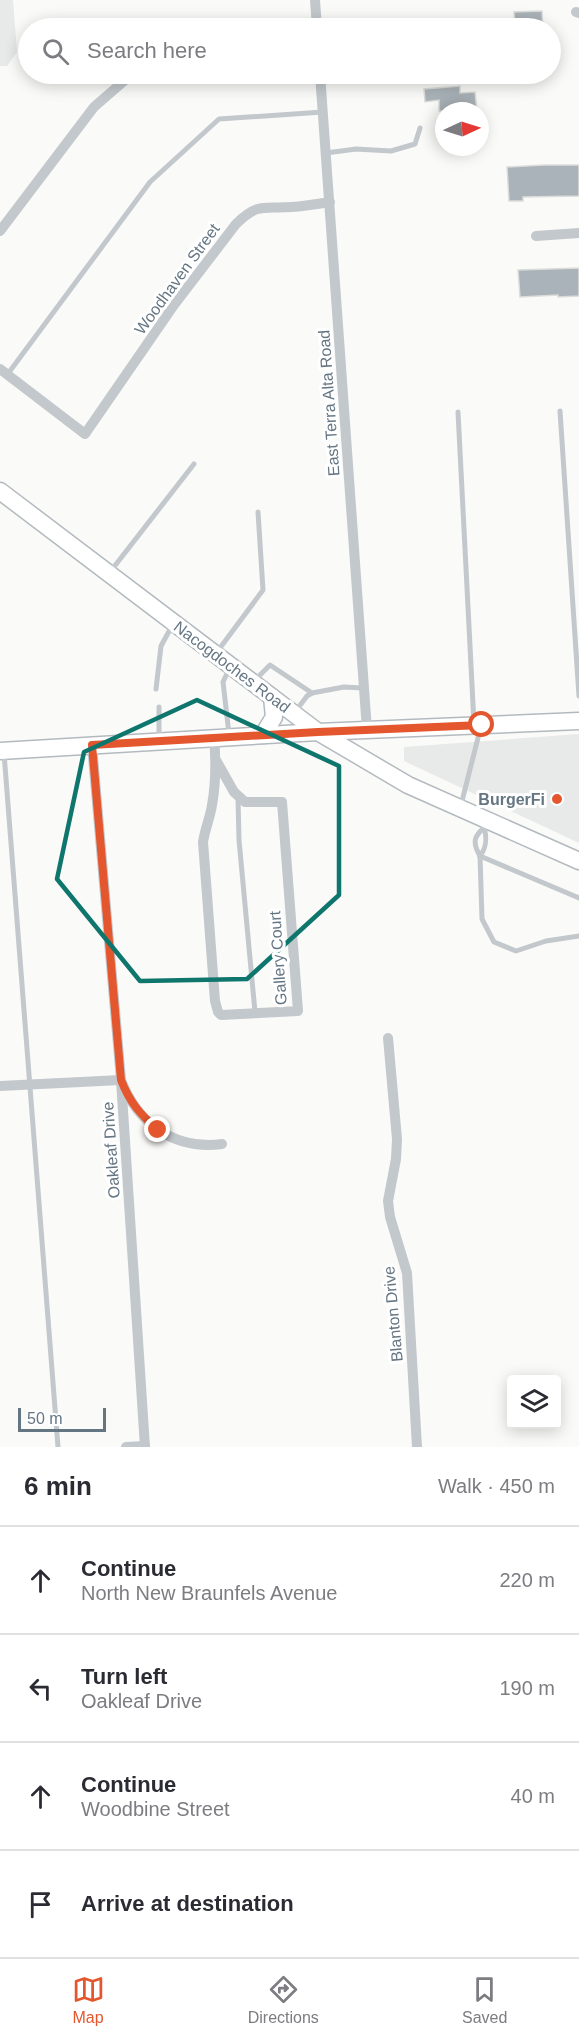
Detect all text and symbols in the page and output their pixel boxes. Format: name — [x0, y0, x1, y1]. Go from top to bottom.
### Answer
search box — [18, 18, 561, 84]
icon: search — [39, 35, 72, 68]
text: Search here — [87, 38, 207, 63]
north arrow — [435, 102, 489, 156]
street label: Woodhaven Street — [131, 220, 223, 337]
street label: East Terra Alta Road — [315, 329, 343, 477]
street label: Nacogdoches Road — [171, 618, 293, 716]
route start — [468, 711, 494, 737]
place label: BurgerFi — [478, 791, 545, 808]
marker: BurgerFi — [550, 792, 564, 806]
street label: Gallery Court — [266, 910, 290, 1006]
street label: Oakleaf Drive — [99, 1101, 123, 1199]
route end — [144, 1116, 170, 1142]
street label: Blanton Drive — [380, 1265, 406, 1363]
map controls — [507, 1375, 561, 1429]
button: layers — [507, 1375, 561, 1429]
scale bar — [18, 1405, 106, 1432]
text: 50 m — [27, 1410, 63, 1427]
text: 6 min — [24, 1471, 92, 1501]
text: Walk · 450 m — [438, 1475, 555, 1497]
text: Continue — [81, 1556, 176, 1581]
icon: ahead — [24, 1564, 57, 1597]
text: 220 m — [499, 1569, 555, 1591]
text: North New Braunfels Avenue — [81, 1582, 337, 1604]
text: Turn left — [81, 1664, 167, 1689]
icon: left — [24, 1672, 57, 1705]
text: 190 m — [499, 1677, 555, 1699]
text: Oakleaf Drive — [81, 1690, 202, 1712]
text: Continue — [81, 1772, 176, 1797]
icon: ahead — [24, 1780, 57, 1813]
text: 40 m — [511, 1785, 555, 1807]
text: Woodbine Street — [81, 1798, 230, 1820]
icon: arrive — [24, 1888, 57, 1921]
text: Arrive at destination — [81, 1891, 294, 1916]
tab: Map — [72, 1973, 105, 2027]
tab: Directions — [248, 1973, 319, 2027]
tab: Saved — [462, 1973, 507, 2027]

